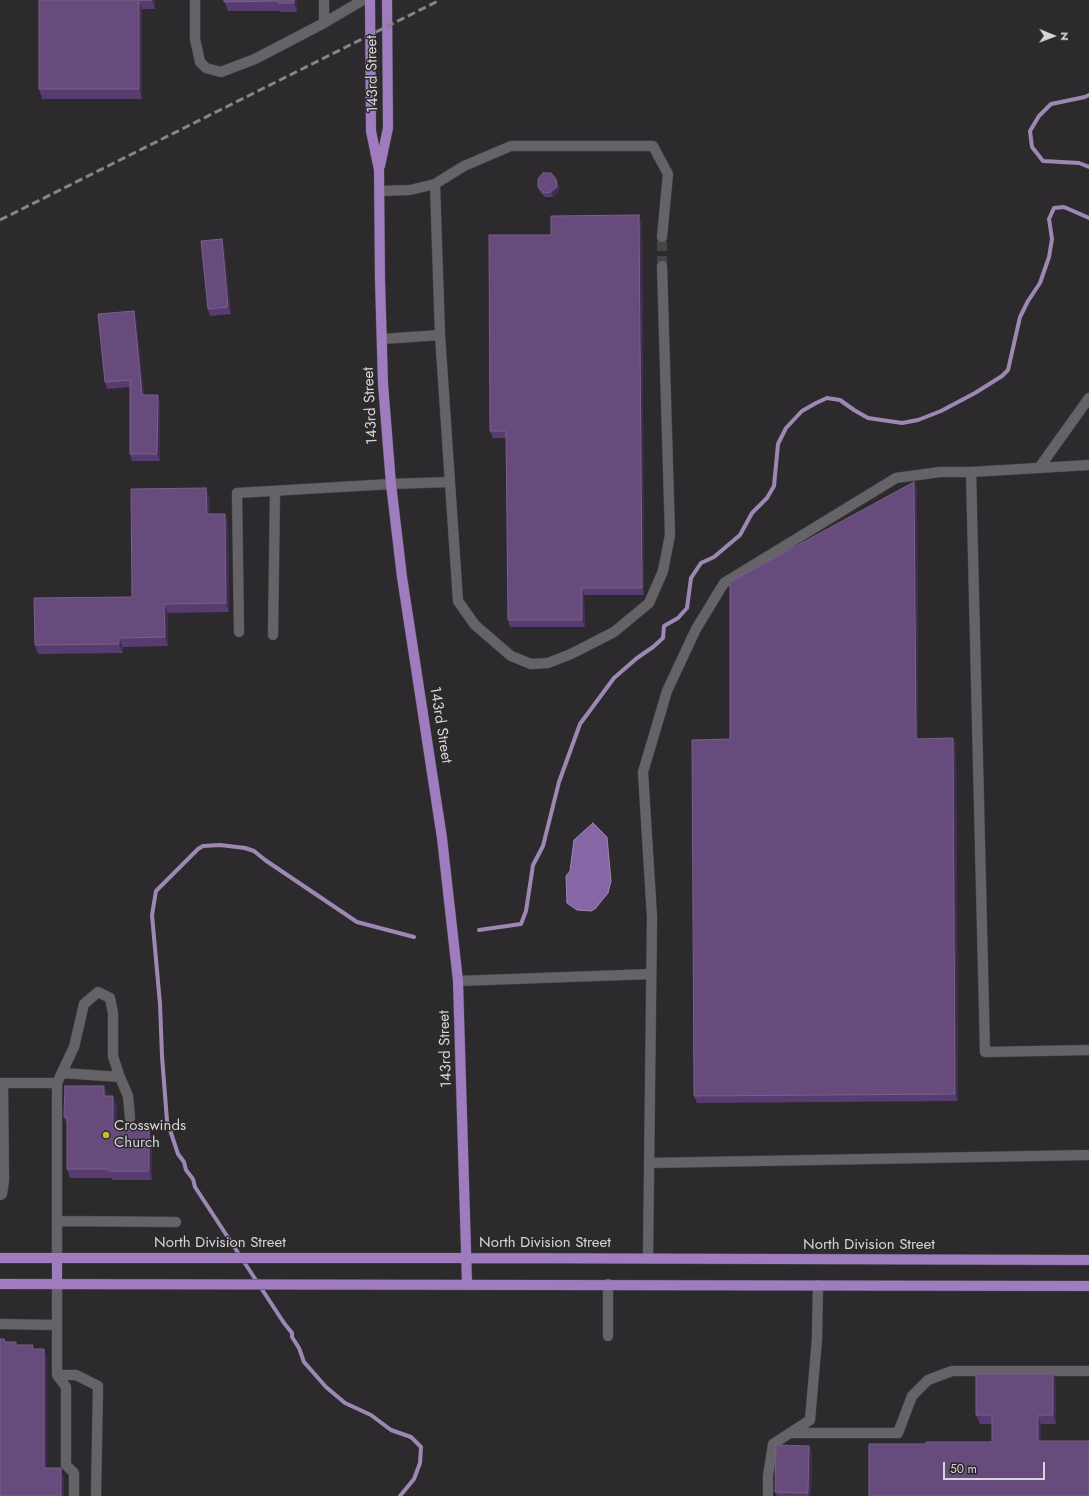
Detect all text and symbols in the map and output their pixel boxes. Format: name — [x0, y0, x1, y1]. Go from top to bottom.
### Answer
north arrow — [1033, 16, 1073, 56]
text: N — [1057, 32, 1073, 41]
street label: 143rd Street — [363, 35, 383, 113]
street label: 143rd Street — [360, 367, 382, 445]
street label: 143rd Street — [425, 685, 455, 765]
street label: 143rd Street — [436, 1010, 456, 1088]
place label: Crosswinds Church — [114, 1117, 186, 1152]
marker: Crosswinds Church — [101, 1130, 111, 1140]
street label: North Division Street — [154, 1234, 286, 1252]
street label: North Division Street — [479, 1234, 611, 1252]
street label: North Division Street — [803, 1236, 935, 1254]
scale bar — [945, 1454, 1047, 1480]
text: 50 m — [950, 1460, 977, 1478]

